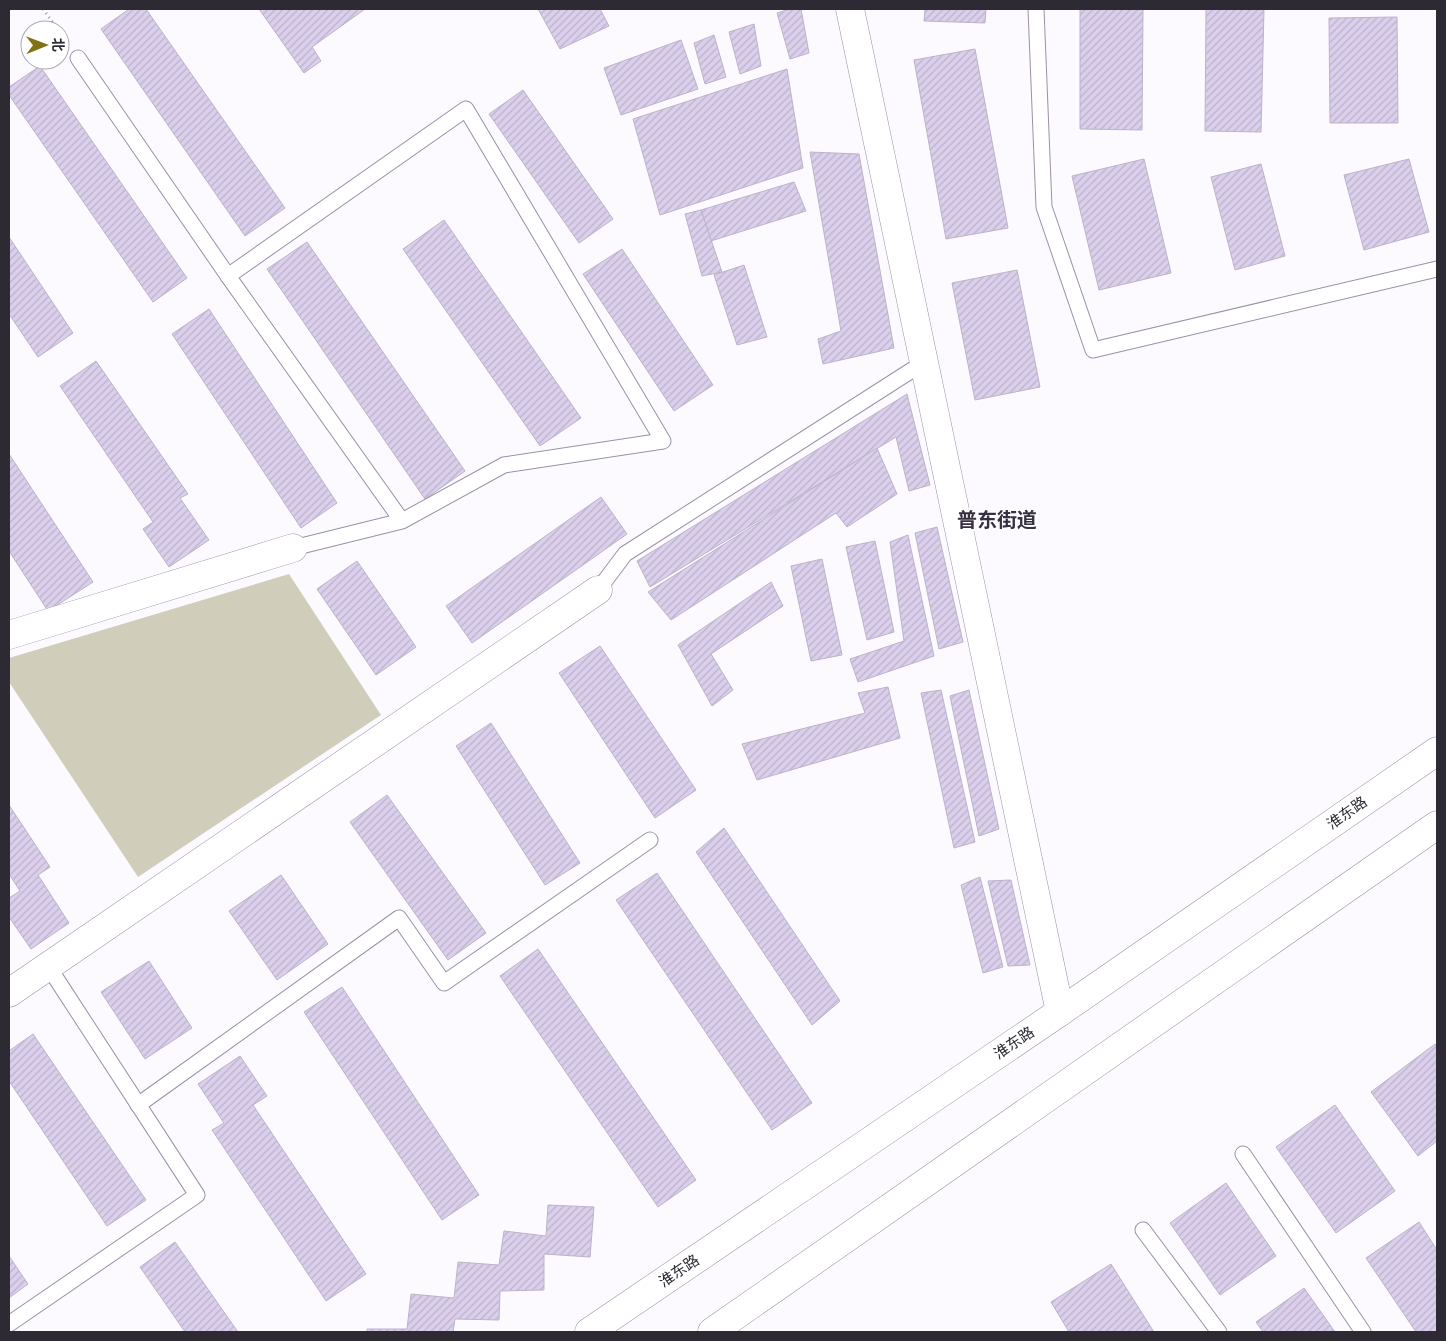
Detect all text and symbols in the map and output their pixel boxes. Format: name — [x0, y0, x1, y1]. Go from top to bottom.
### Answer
north arrow — [20, 20, 70, 70]
text: 北 — [50, 38, 67, 52]
district label: 普东街道 — [957, 507, 1037, 531]
street label: 淮东路 — [1323, 792, 1370, 832]
street label: 淮东路 — [990, 1022, 1037, 1062]
street label: 淮东路 — [655, 1250, 702, 1290]

